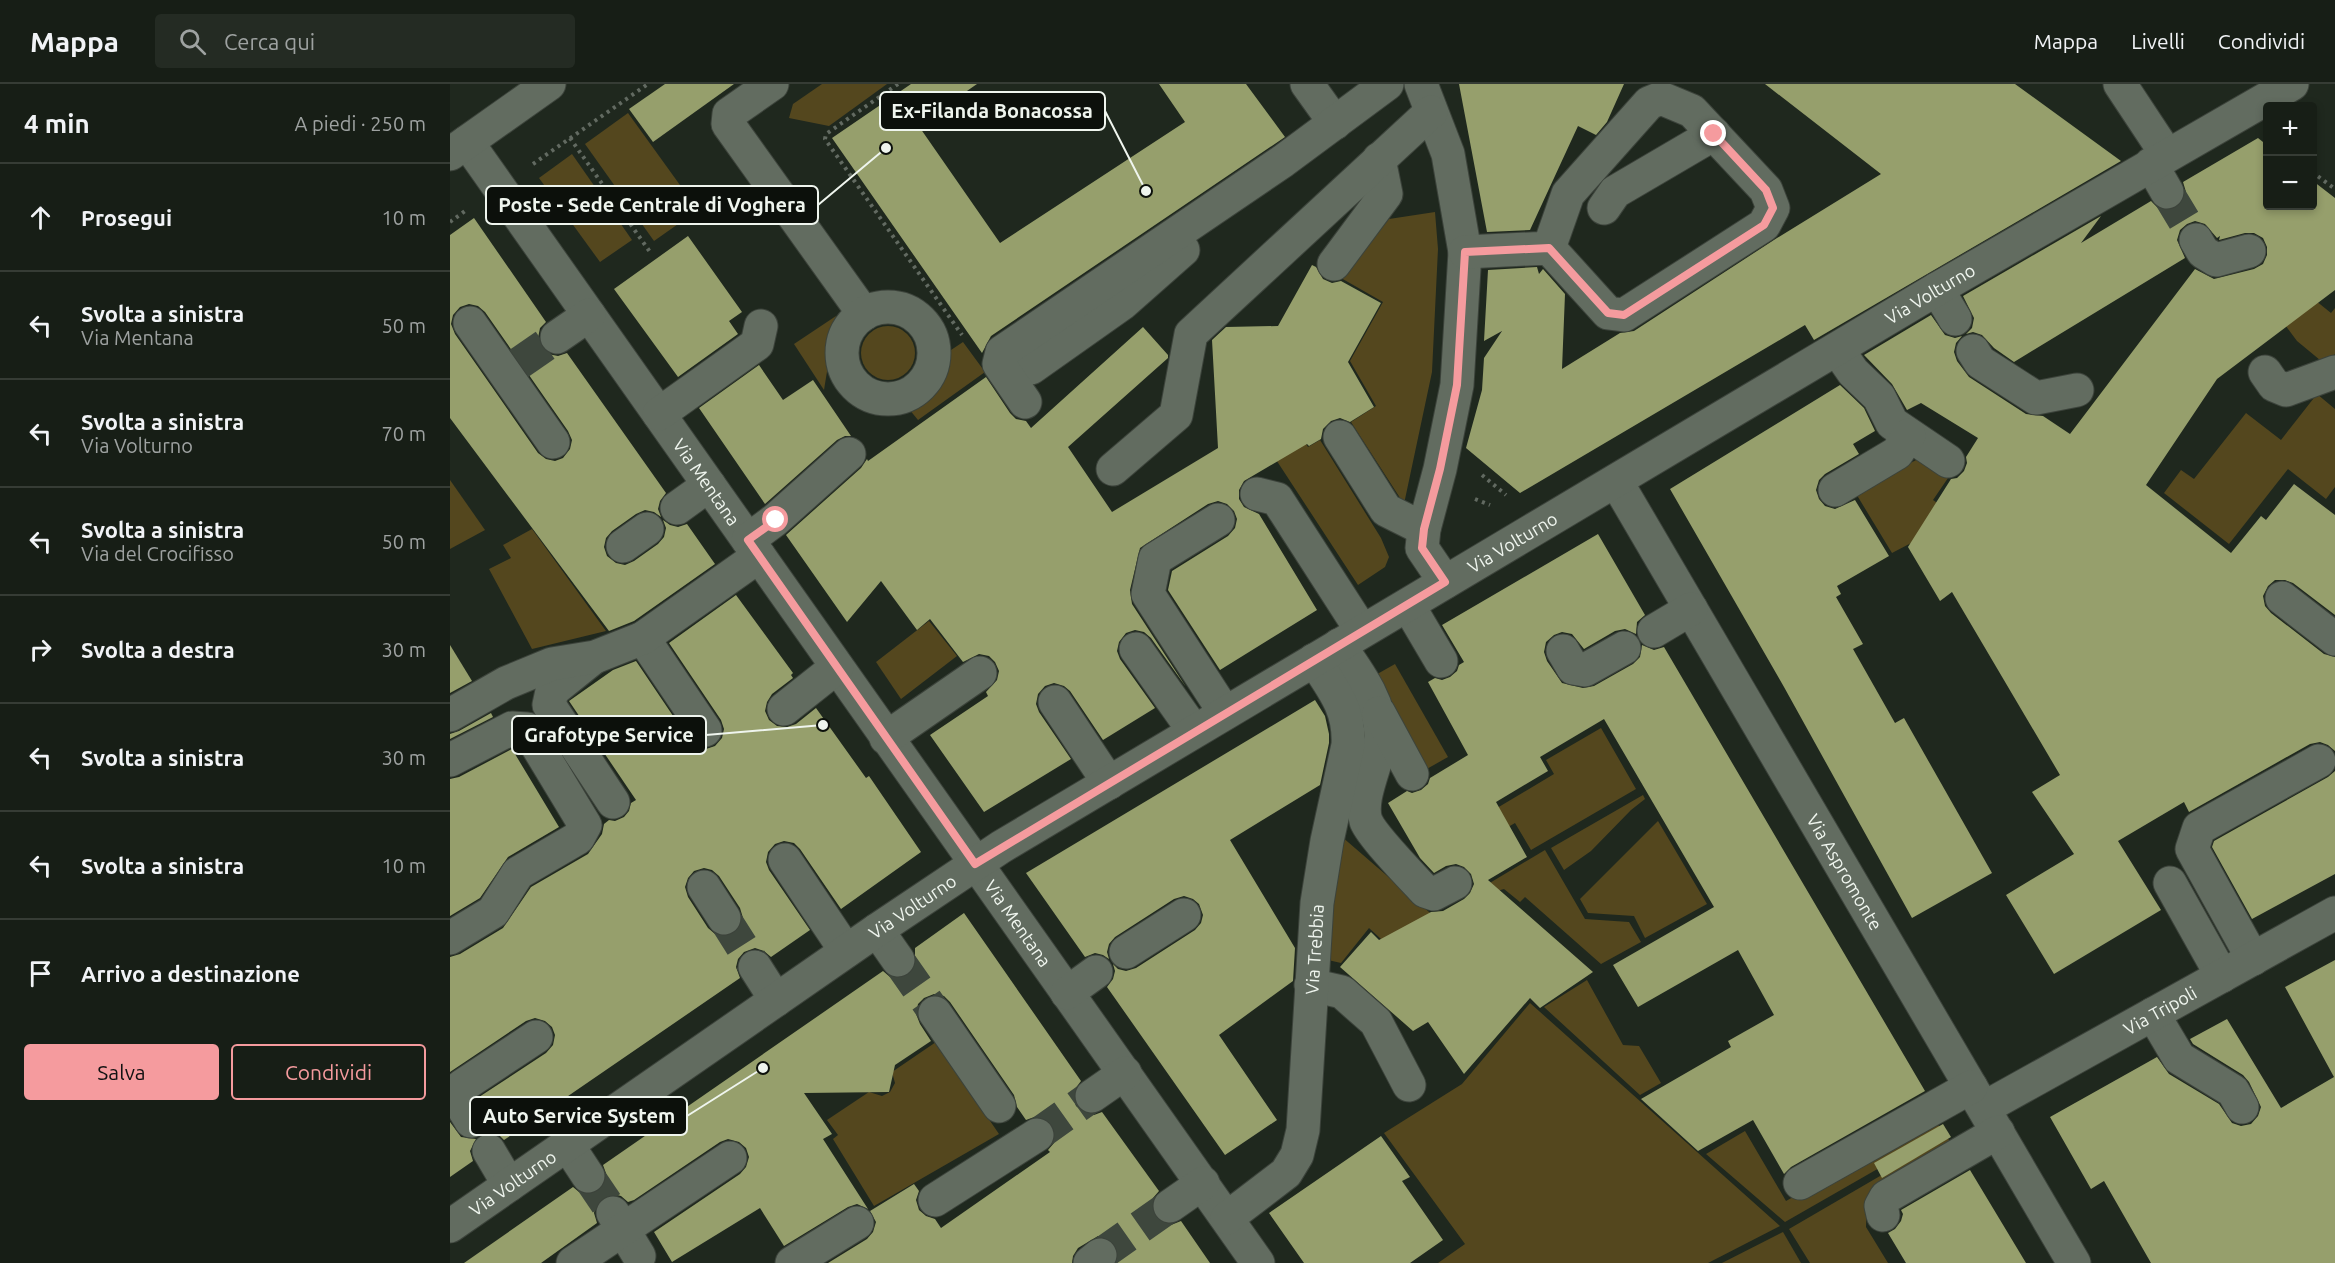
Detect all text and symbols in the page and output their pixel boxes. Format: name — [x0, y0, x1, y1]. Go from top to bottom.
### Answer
search box — [155, 14, 575, 68]
icon: search — [176, 25, 209, 58]
text: Mappa — [30, 26, 119, 57]
text: Cerca qui — [224, 29, 315, 54]
text: Mappa — [2034, 29, 2098, 53]
text: Livelli — [2131, 29, 2185, 53]
text: Condividi — [2218, 29, 2305, 53]
callout: Ex-Filanda Bonacossa — [880, 92, 1105, 130]
text: Ex-Filanda Bonacossa — [891, 99, 1093, 122]
map controls — [2263, 102, 2317, 210]
button: + — [2263, 102, 2317, 156]
text: 4 min — [24, 109, 90, 138]
text: A piedi · 250 m — [295, 112, 426, 135]
route end — [1700, 120, 1726, 146]
button: − — [2263, 156, 2317, 210]
callout: Poste - Sede Centrale di Voghera — [486, 186, 818, 224]
text: Poste - Sede Centrale di Voghera — [498, 193, 806, 216]
icon: ahead — [24, 201, 57, 234]
text: Prosegui — [81, 205, 172, 230]
text: 10 m — [382, 206, 426, 229]
street label: Via Volturno — [1881, 259, 1978, 328]
text: Svolta a sinistra — [81, 301, 244, 326]
icon: left — [24, 309, 57, 342]
text: 50 m — [382, 314, 426, 337]
text: Via Mentana — [81, 326, 194, 349]
text: Svolta a sinistra — [81, 409, 244, 434]
icon: left — [24, 417, 57, 450]
text: 70 m — [382, 422, 426, 445]
text: Via Volturno — [81, 434, 193, 457]
street label: Via Mentana — [669, 435, 744, 529]
route start — [762, 506, 788, 532]
street label: Via Volturno — [1464, 508, 1561, 577]
text: Svolta a sinistra — [81, 517, 244, 542]
icon: left — [24, 525, 57, 558]
text: 50 m — [382, 530, 426, 553]
text: Via del Crocifisso — [81, 542, 234, 565]
icon: right — [24, 633, 57, 666]
text: Svolta a destra — [81, 637, 235, 662]
text: 30 m — [382, 638, 426, 661]
callout: Grafotype Service — [512, 716, 706, 754]
text: Grafotype Service — [524, 723, 694, 746]
icon: left — [24, 741, 57, 774]
text: Svolta a sinistra — [81, 745, 244, 770]
text: 30 m — [382, 746, 426, 769]
street label: Via Aspromonte — [1803, 810, 1887, 933]
icon: left — [24, 849, 57, 882]
text: Svolta a sinistra — [81, 853, 244, 878]
text: 10 m — [382, 854, 426, 877]
street label: Via Volturno — [865, 870, 960, 943]
street label: Via Mentana — [981, 876, 1056, 970]
street label: Via Trebbia — [1301, 904, 1327, 995]
icon: arrive — [24, 957, 57, 990]
text: Arrivo a destinazione — [81, 961, 300, 986]
street label: Via Tripoli — [2120, 982, 2200, 1039]
button: Salva — [24, 1044, 219, 1100]
button: Condividi — [231, 1044, 426, 1100]
callout: Auto Service System — [470, 1097, 687, 1135]
text: Auto Service System — [483, 1104, 675, 1127]
street label: Via Volturno — [465, 1146, 560, 1220]

